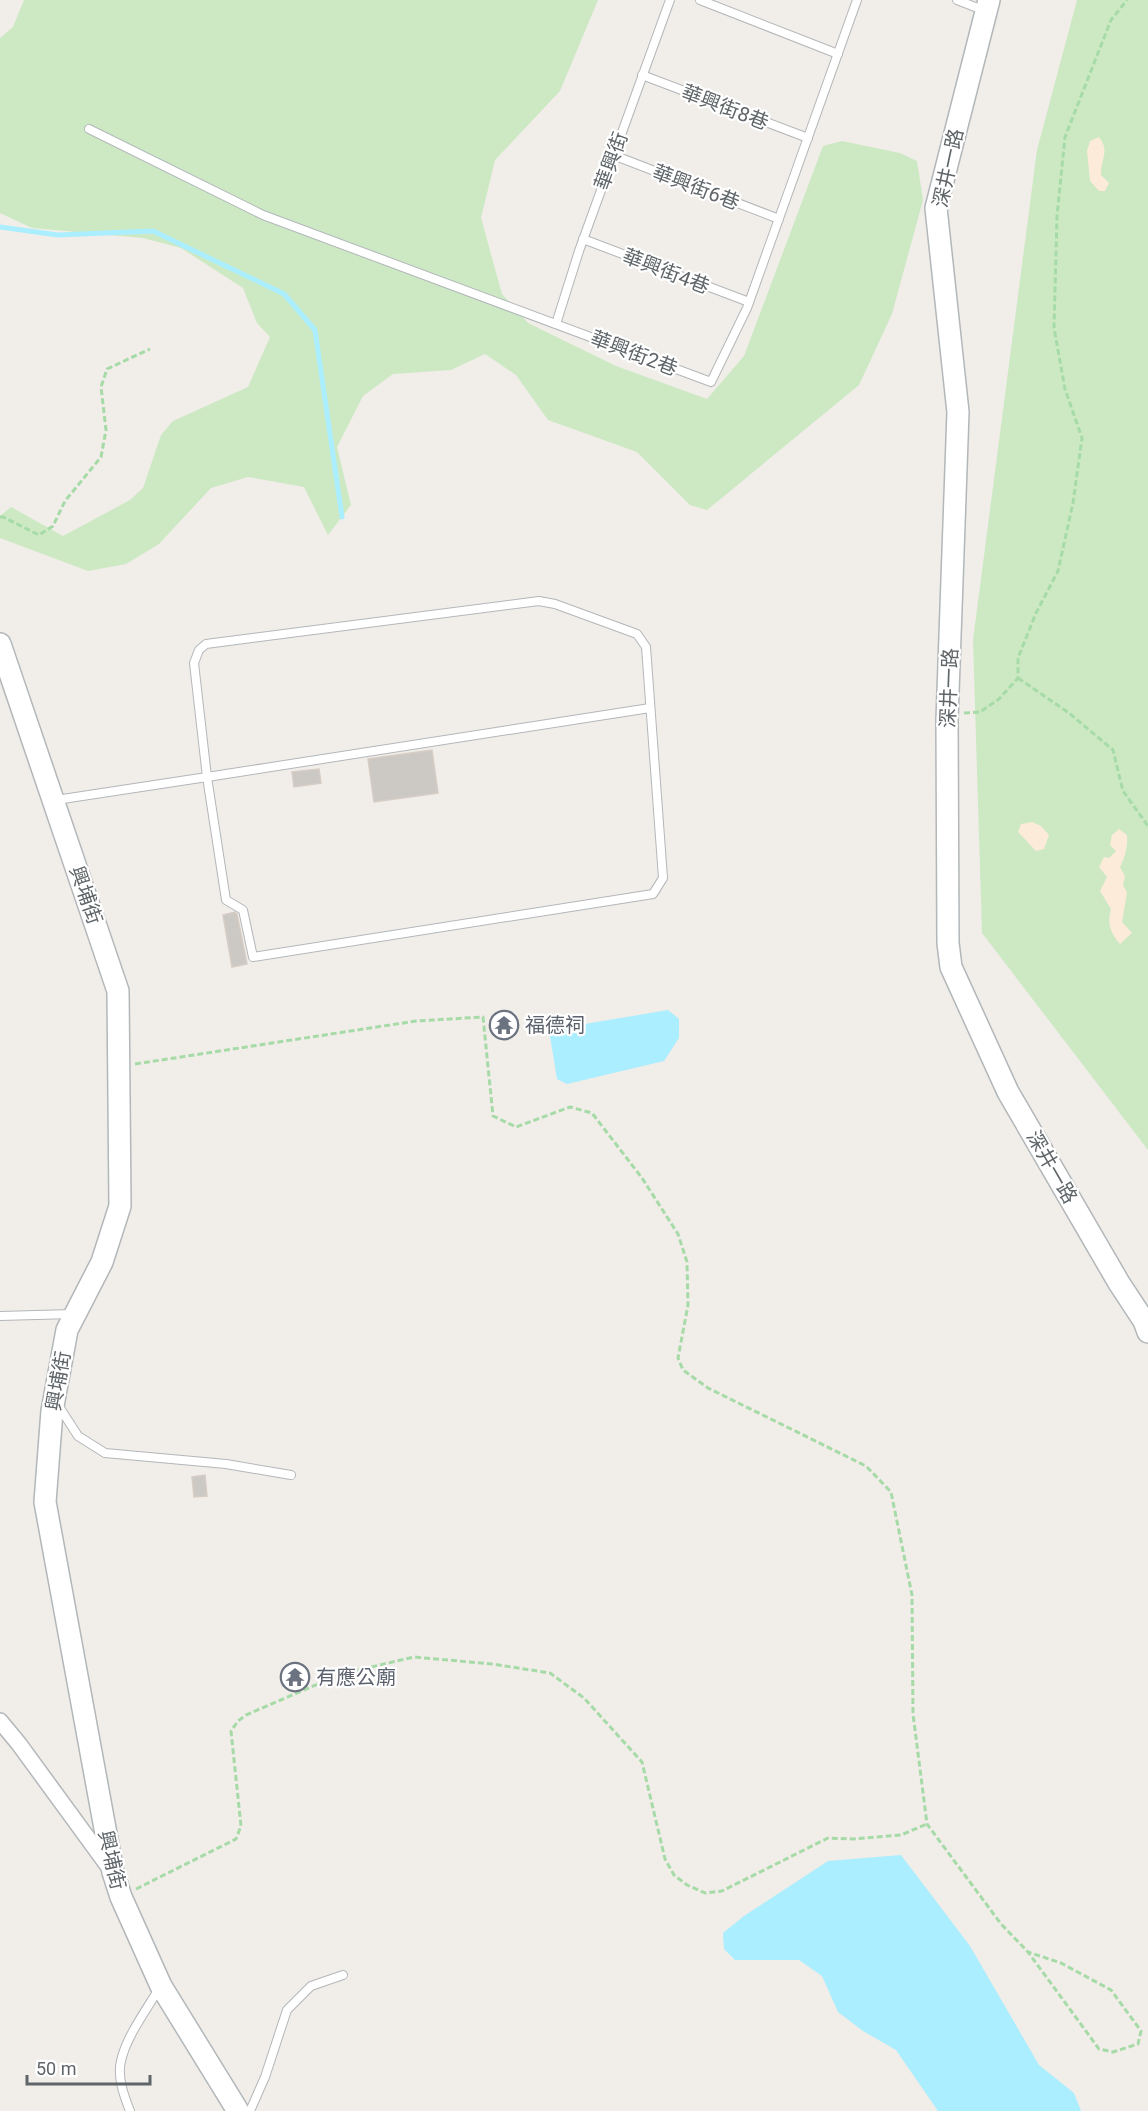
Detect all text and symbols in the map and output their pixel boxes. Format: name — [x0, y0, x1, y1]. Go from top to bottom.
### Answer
street label: 華興街8巷 — [678, 79, 772, 135]
street label: 深井一路 — [928, 126, 968, 210]
street label: 華興街 — [589, 129, 633, 193]
street label: 華興街6巷 — [649, 159, 743, 215]
street label: 華興街4巷 — [619, 243, 713, 299]
street label: 華興街2巷 — [587, 325, 681, 381]
street label: 深井一路 — [936, 648, 962, 728]
street label: 興埔街 — [65, 863, 107, 927]
temple icon: 福德祠 — [488, 1009, 520, 1041]
place label: 福德祠 — [525, 1013, 585, 1037]
street label: 深井一路 — [1022, 1126, 1082, 1208]
street label: 興埔街 — [41, 1349, 75, 1413]
temple icon: 有應公廟 — [279, 1661, 311, 1693]
place label: 有應公廟 — [316, 1665, 396, 1689]
street label: 興埔街 — [94, 1828, 130, 1892]
scale bar — [27, 2048, 150, 2086]
text: 50 m — [36, 2058, 76, 2079]

